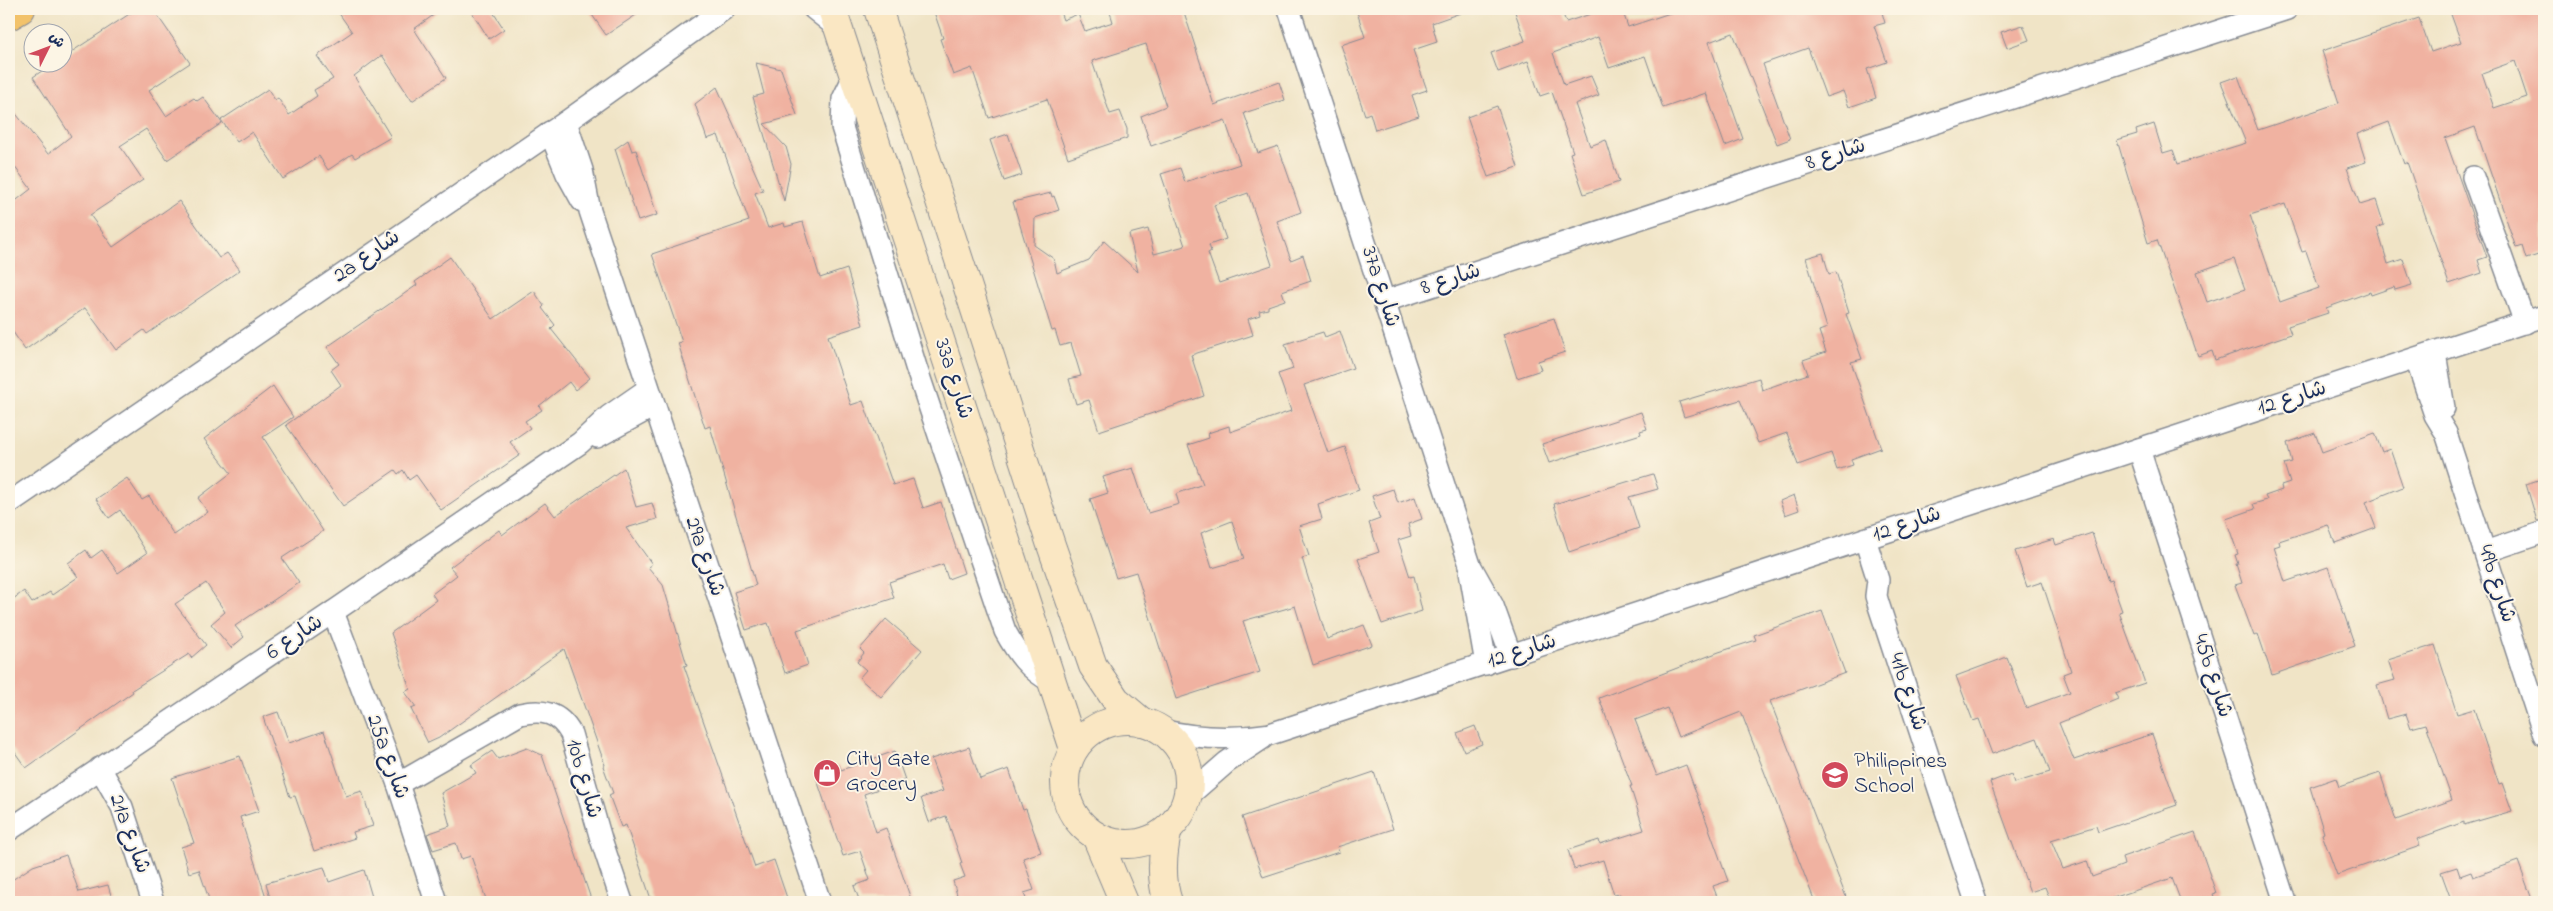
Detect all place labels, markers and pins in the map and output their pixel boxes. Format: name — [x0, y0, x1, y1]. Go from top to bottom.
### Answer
place label: City Gate Grocery — [846, 744, 930, 802]
place label: Philippines School — [1854, 746, 1947, 803]
shop icon: City Gate Grocery — [812, 758, 842, 788]
school or university icon: Philippines School — [1820, 760, 1850, 790]

